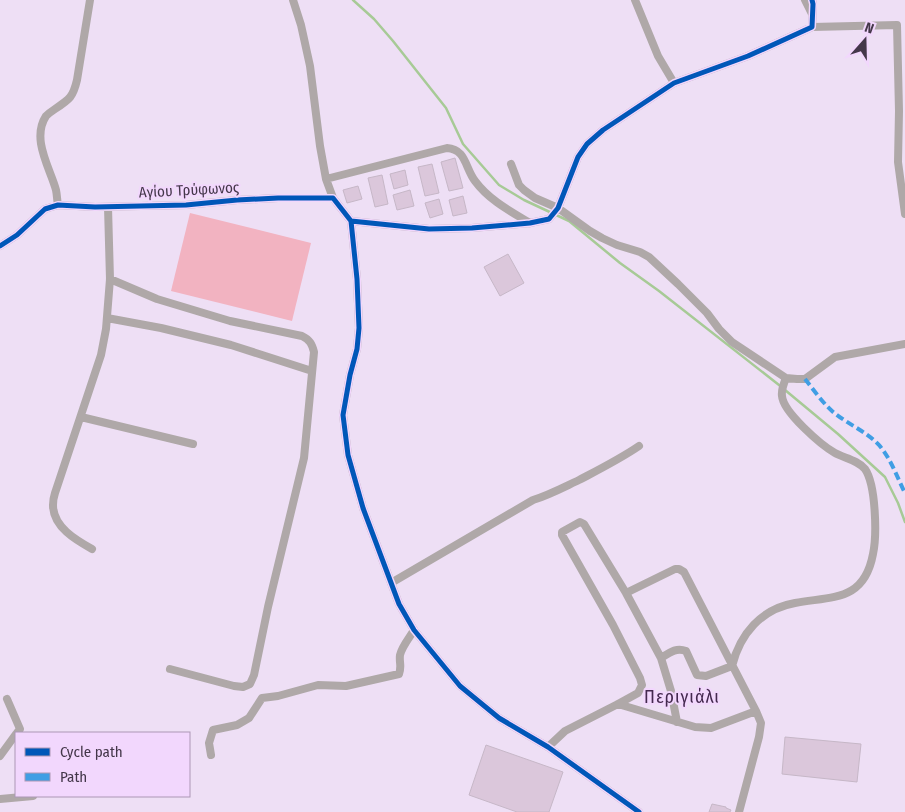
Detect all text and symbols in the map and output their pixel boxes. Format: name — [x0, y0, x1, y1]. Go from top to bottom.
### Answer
north arrow — [840, 15, 890, 65]
text: N — [862, 19, 876, 38]
street label: Αγίου Τρύφωνος — [138, 178, 240, 202]
district label: Περιγιάλι — [644, 686, 720, 708]
legend — [15, 732, 190, 797]
text: Cycle path — [60, 743, 123, 761]
text: Path — [60, 768, 87, 786]

